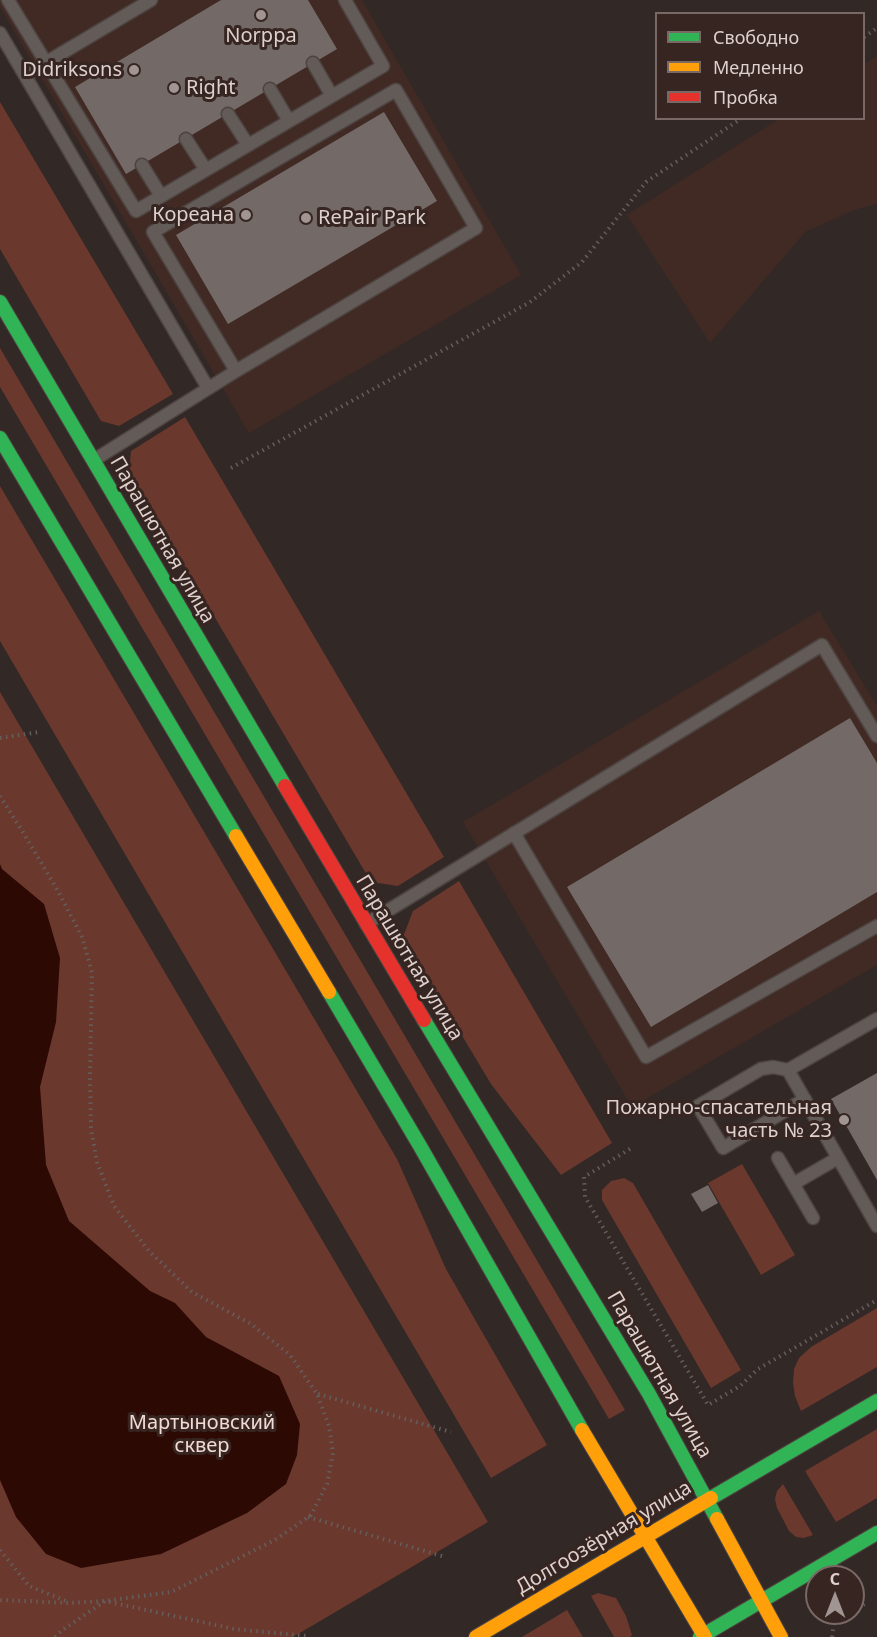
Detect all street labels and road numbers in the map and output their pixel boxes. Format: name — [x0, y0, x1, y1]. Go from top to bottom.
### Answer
street label: Парашютная улица — [104, 452, 220, 628]
street label: Парашютная улица — [350, 871, 468, 1045]
street label: Парашютная улица — [601, 1287, 717, 1463]
street label: Долгоозёрная улица — [512, 1476, 696, 1600]

